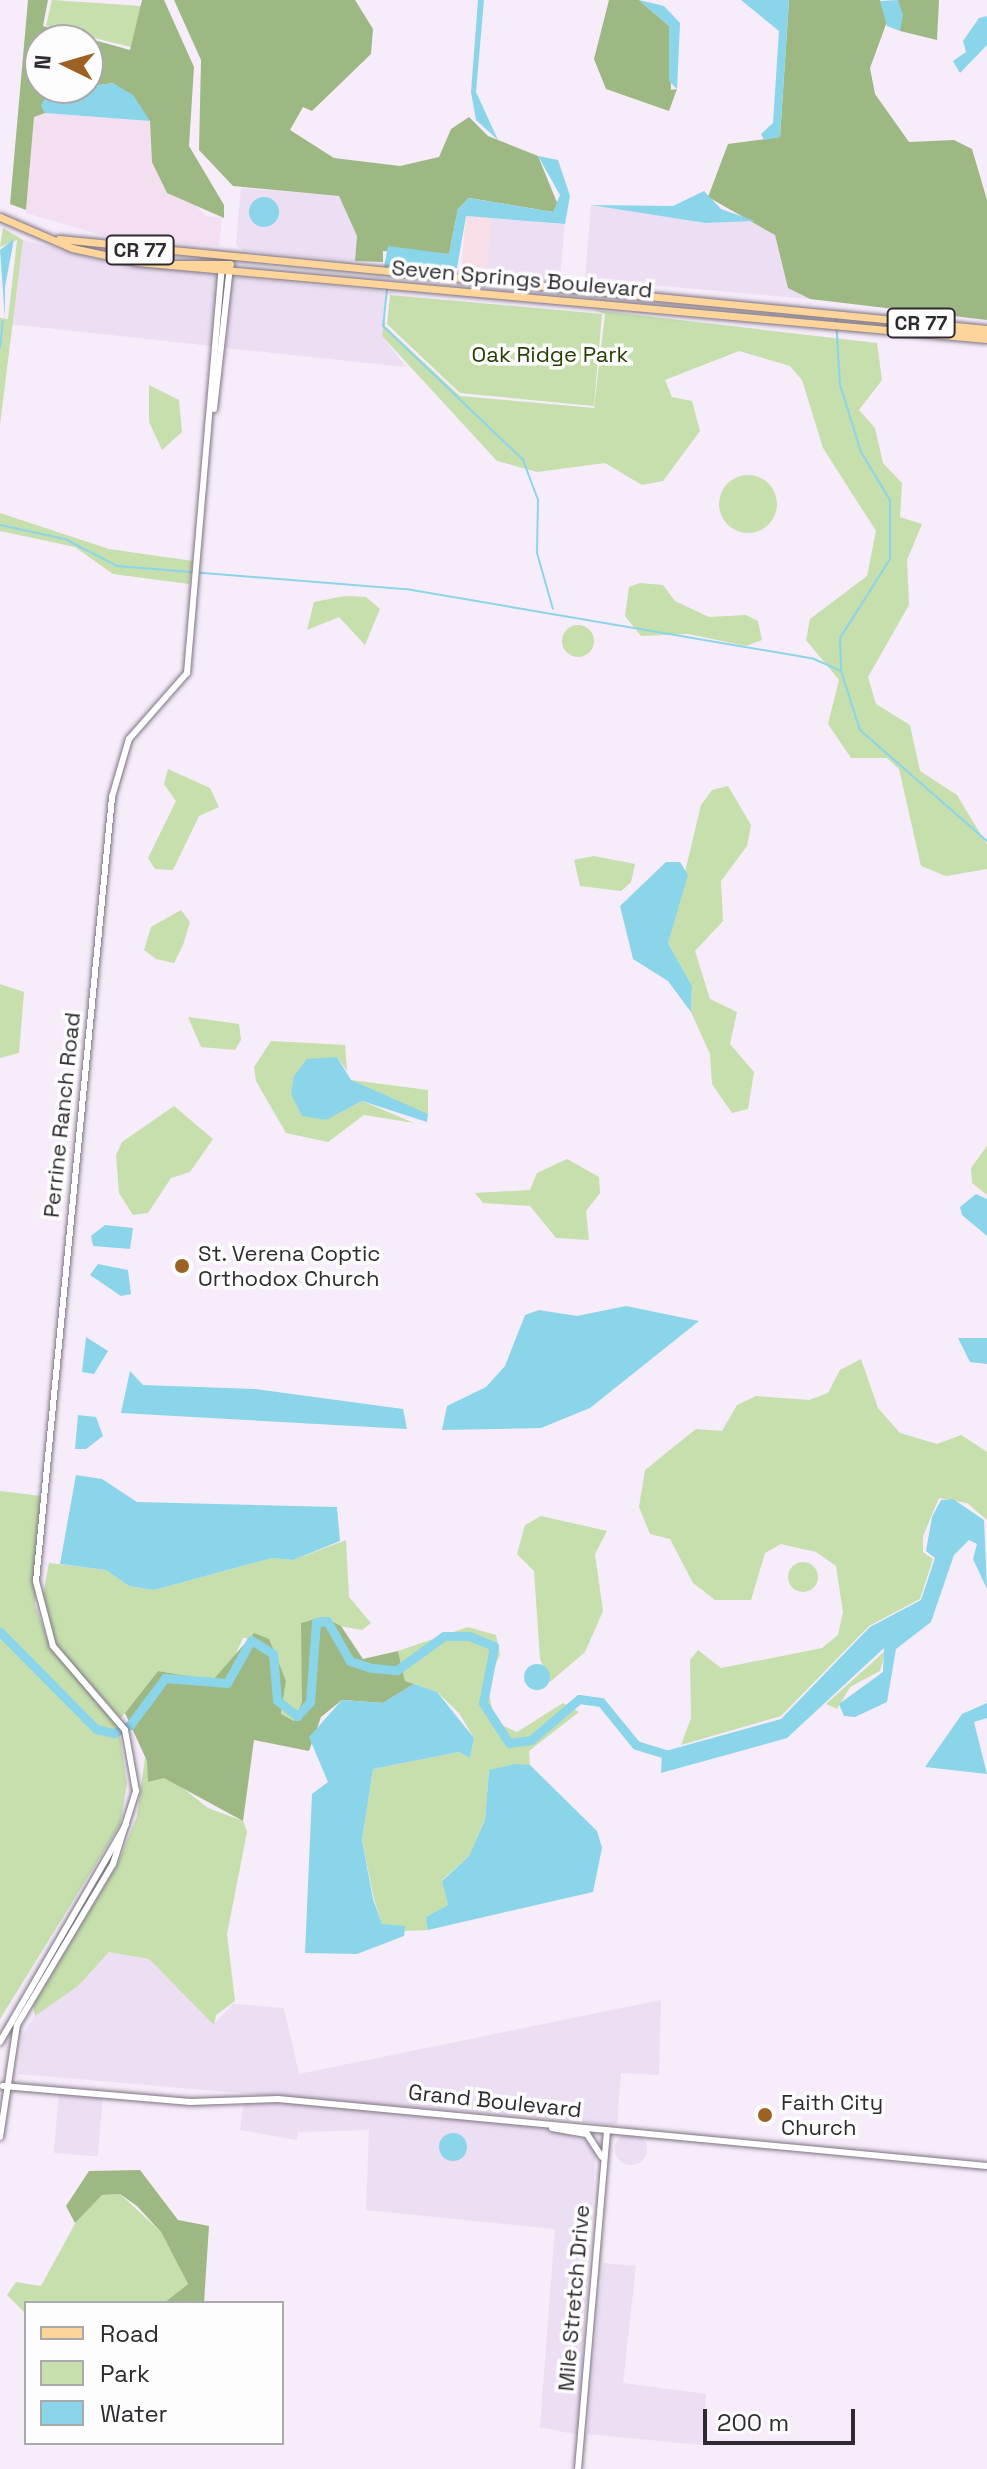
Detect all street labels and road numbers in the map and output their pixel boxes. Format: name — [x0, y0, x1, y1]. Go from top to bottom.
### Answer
road number: CR 77 — [104, 234, 176, 266]
street label: Seven Springs Boulevard — [391, 254, 653, 304]
road number: CR 77 — [885, 307, 957, 339]
street label: Perrine Ranch Road — [38, 1011, 86, 1219]
street label: Grand Boulevard — [407, 2079, 583, 2123]
street label: Mile Stretch Drive — [553, 2204, 595, 2392]

